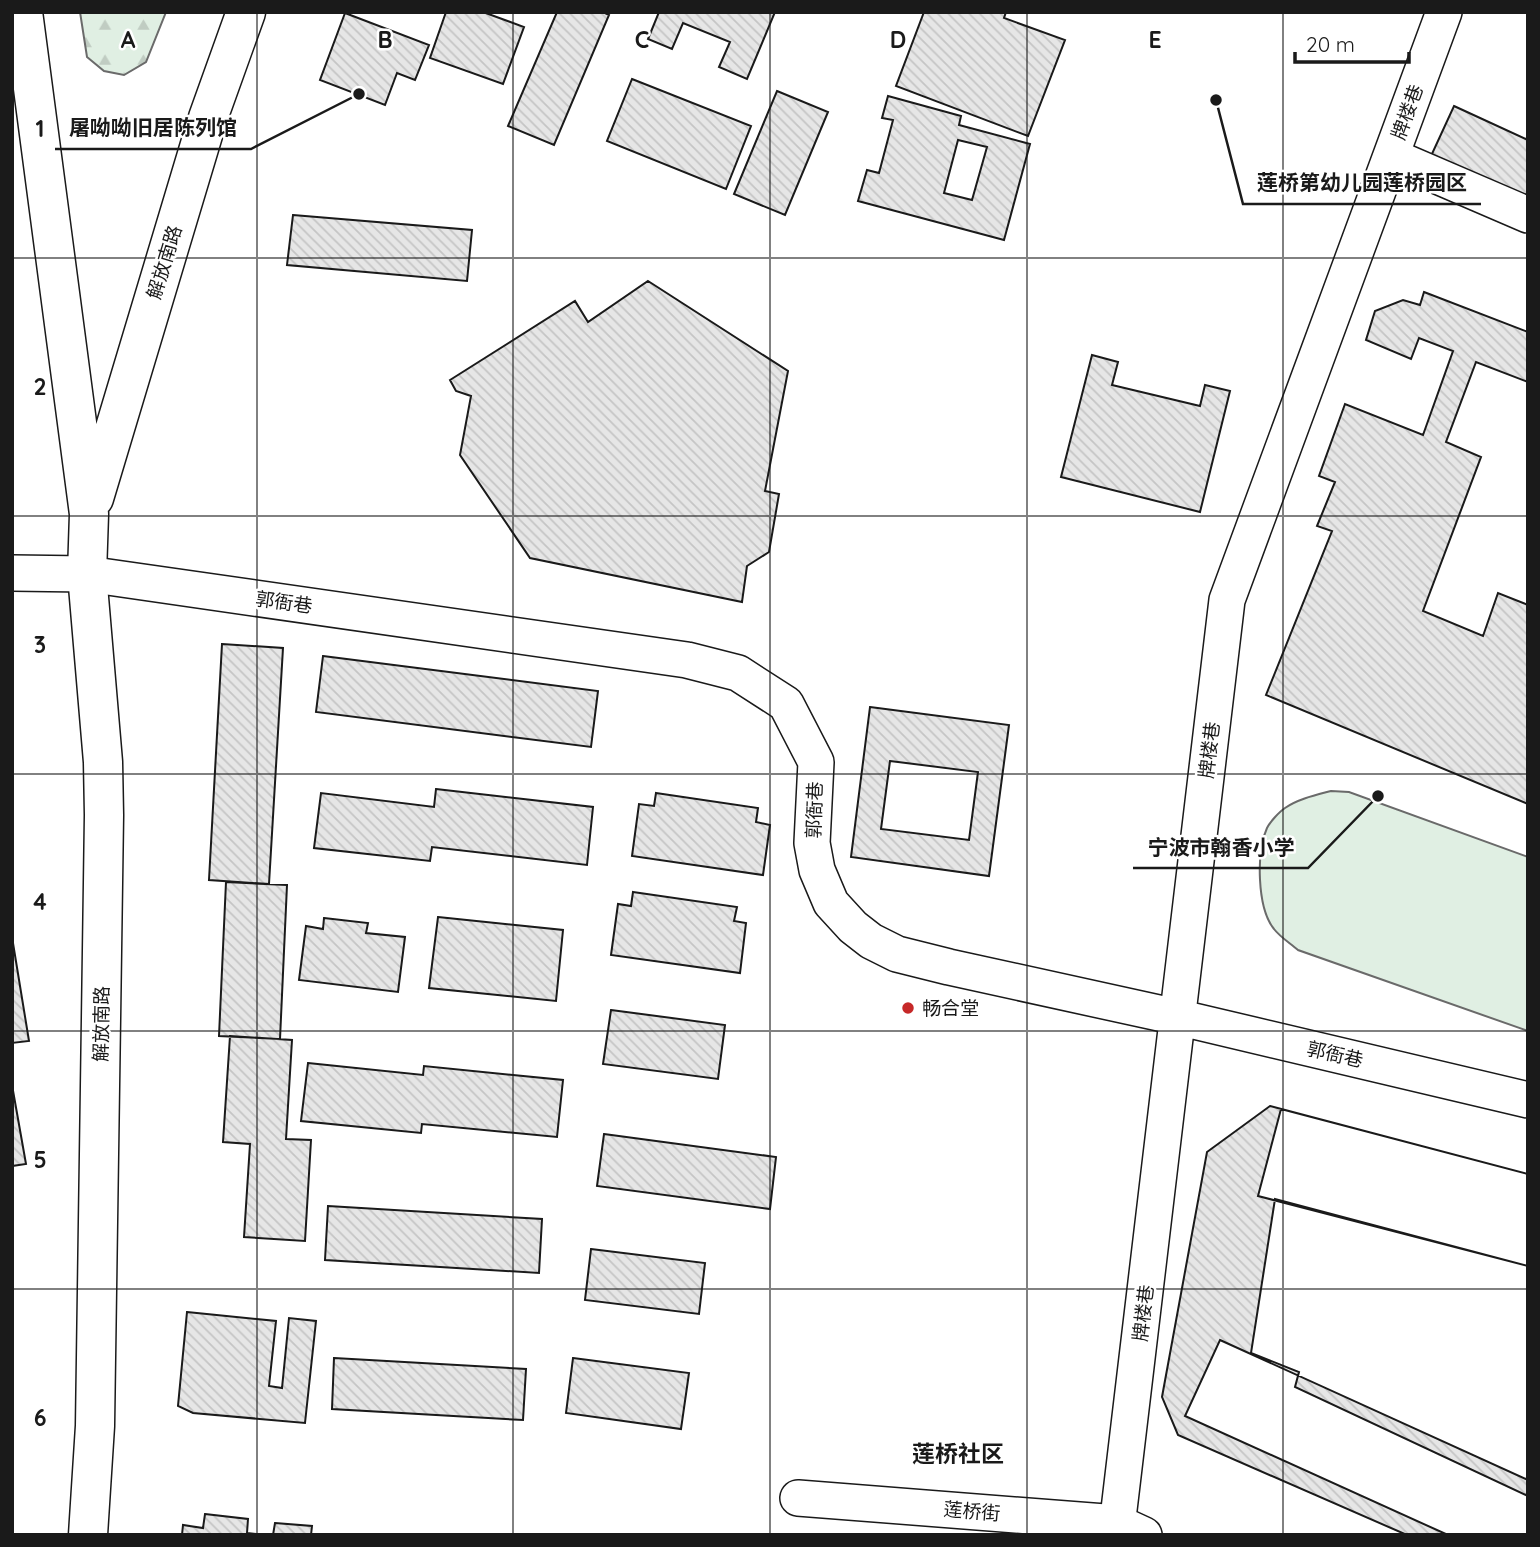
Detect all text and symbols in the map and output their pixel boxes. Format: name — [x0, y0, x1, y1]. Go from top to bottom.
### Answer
scale bar — [1295, 21, 1409, 65]
text: A — [121, 25, 136, 54]
text: B — [377, 25, 393, 54]
text: C — [635, 25, 649, 54]
text: D — [890, 25, 906, 54]
text: E — [1148, 25, 1162, 54]
text: 20 m — [1306, 31, 1355, 57]
street label: 牌楼巷 — [1386, 81, 1428, 143]
callout: 屠呦呦旧居陈列馆 — [55, 107, 251, 149]
text: 1 — [36, 114, 44, 143]
text: 屠呦呦旧居陈列馆 — [69, 114, 237, 140]
callout: 莲桥第幼儿园莲桥园区 — [1243, 162, 1481, 204]
text: 莲桥第幼儿园莲桥园区 — [1257, 169, 1467, 195]
street label: 解放南路 — [141, 222, 187, 302]
text: 2 — [33, 372, 47, 401]
street label: 郭衙巷 — [254, 586, 314, 618]
text: 3 — [34, 630, 46, 659]
street label: 牌楼巷 — [1194, 720, 1224, 780]
street label: 郭衙巷 — [801, 781, 827, 839]
callout: 宁波市翰香小学 — [1133, 826, 1308, 868]
text: 宁波市翰香小学 — [1148, 834, 1295, 860]
text: 4 — [33, 887, 47, 916]
street label: 解放南路 — [88, 986, 114, 1062]
place label: 畅合堂 — [922, 996, 979, 1020]
marker: 畅合堂 — [900, 1000, 916, 1016]
street label: 郭衙巷 — [1305, 1036, 1365, 1072]
text: 5 — [33, 1145, 47, 1174]
street label: 牌楼巷 — [1128, 1283, 1158, 1343]
text: 6 — [34, 1403, 46, 1432]
district label: 莲桥社区 — [912, 1439, 1004, 1468]
street label: 莲桥街 — [943, 1497, 1001, 1525]

